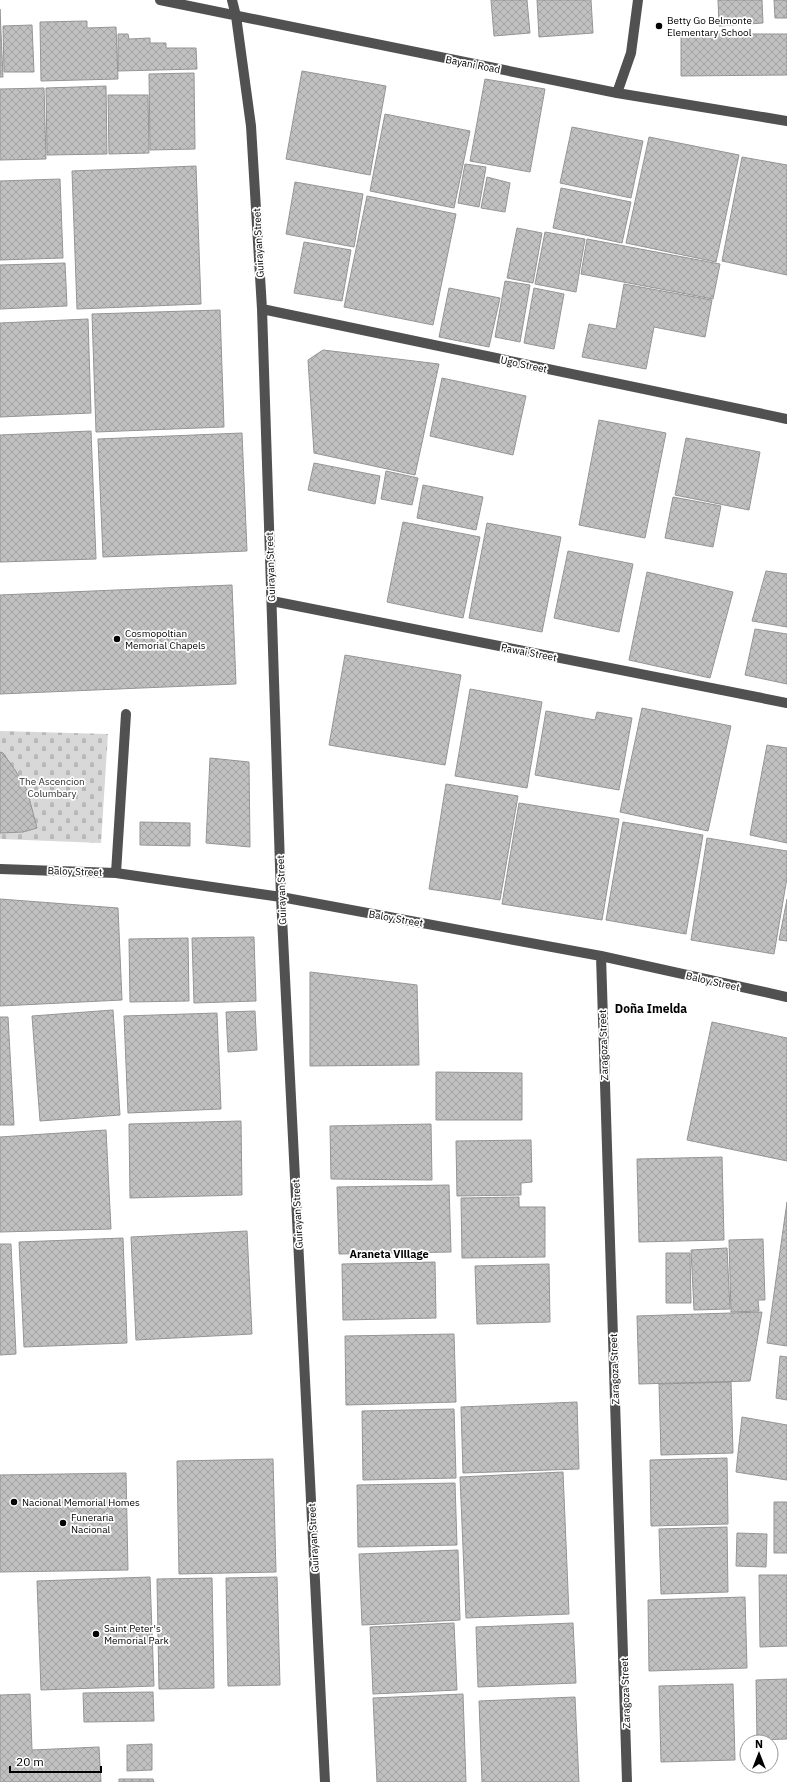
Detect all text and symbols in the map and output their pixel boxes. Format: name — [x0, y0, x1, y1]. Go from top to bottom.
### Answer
place label: Betty Go Belmonte Elementary School — [667, 14, 752, 39]
marker: Betty Go Belmonte Elementary School — [654, 21, 664, 31]
street label: Bayani Road — [444, 53, 501, 76]
street label: Guirayan Street — [250, 207, 267, 278]
street label: Ugo Street — [499, 353, 549, 376]
street label: Guirayan Street — [263, 531, 278, 602]
place label: Cosmopoltian Memorial Chapels — [125, 627, 206, 652]
marker: Cosmopoltian Memorial Chapels — [112, 634, 122, 644]
street label: Pawai Street — [500, 641, 558, 664]
park label: The Ascencion Columbary — [19, 775, 85, 800]
street label: Guirayan Street — [274, 854, 289, 925]
street label: Baloy Street — [47, 864, 103, 879]
street label: Baloy Street — [368, 907, 425, 930]
street label: Baloy Street — [685, 969, 742, 994]
district label: Doña Imelda — [615, 1001, 687, 1016]
street label: Zaragoza Street — [596, 1009, 611, 1081]
street label: Guirayan Street — [289, 1178, 306, 1249]
district label: Araneta Village — [349, 1247, 429, 1261]
street label: Zaragoza Street — [607, 1333, 622, 1405]
place label: Nacional Memorial Homes — [22, 1496, 140, 1509]
marker: Nacional Memorial Homes — [9, 1497, 19, 1507]
street label: Guirayan Street — [305, 1502, 322, 1573]
place label: Funeraria Nacional — [71, 1511, 114, 1536]
marker: Funeraria Nacional — [58, 1518, 68, 1528]
place label: Saint Peter's Memorial Park — [104, 1622, 169, 1647]
marker: Saint Peter's Memorial Park — [91, 1629, 101, 1639]
street label: Zaragoza Street — [618, 1657, 633, 1729]
north arrow — [739, 1734, 779, 1774]
text: N — [755, 1737, 763, 1751]
scale bar — [10, 1748, 101, 1774]
text: 20 m — [16, 1754, 44, 1769]

